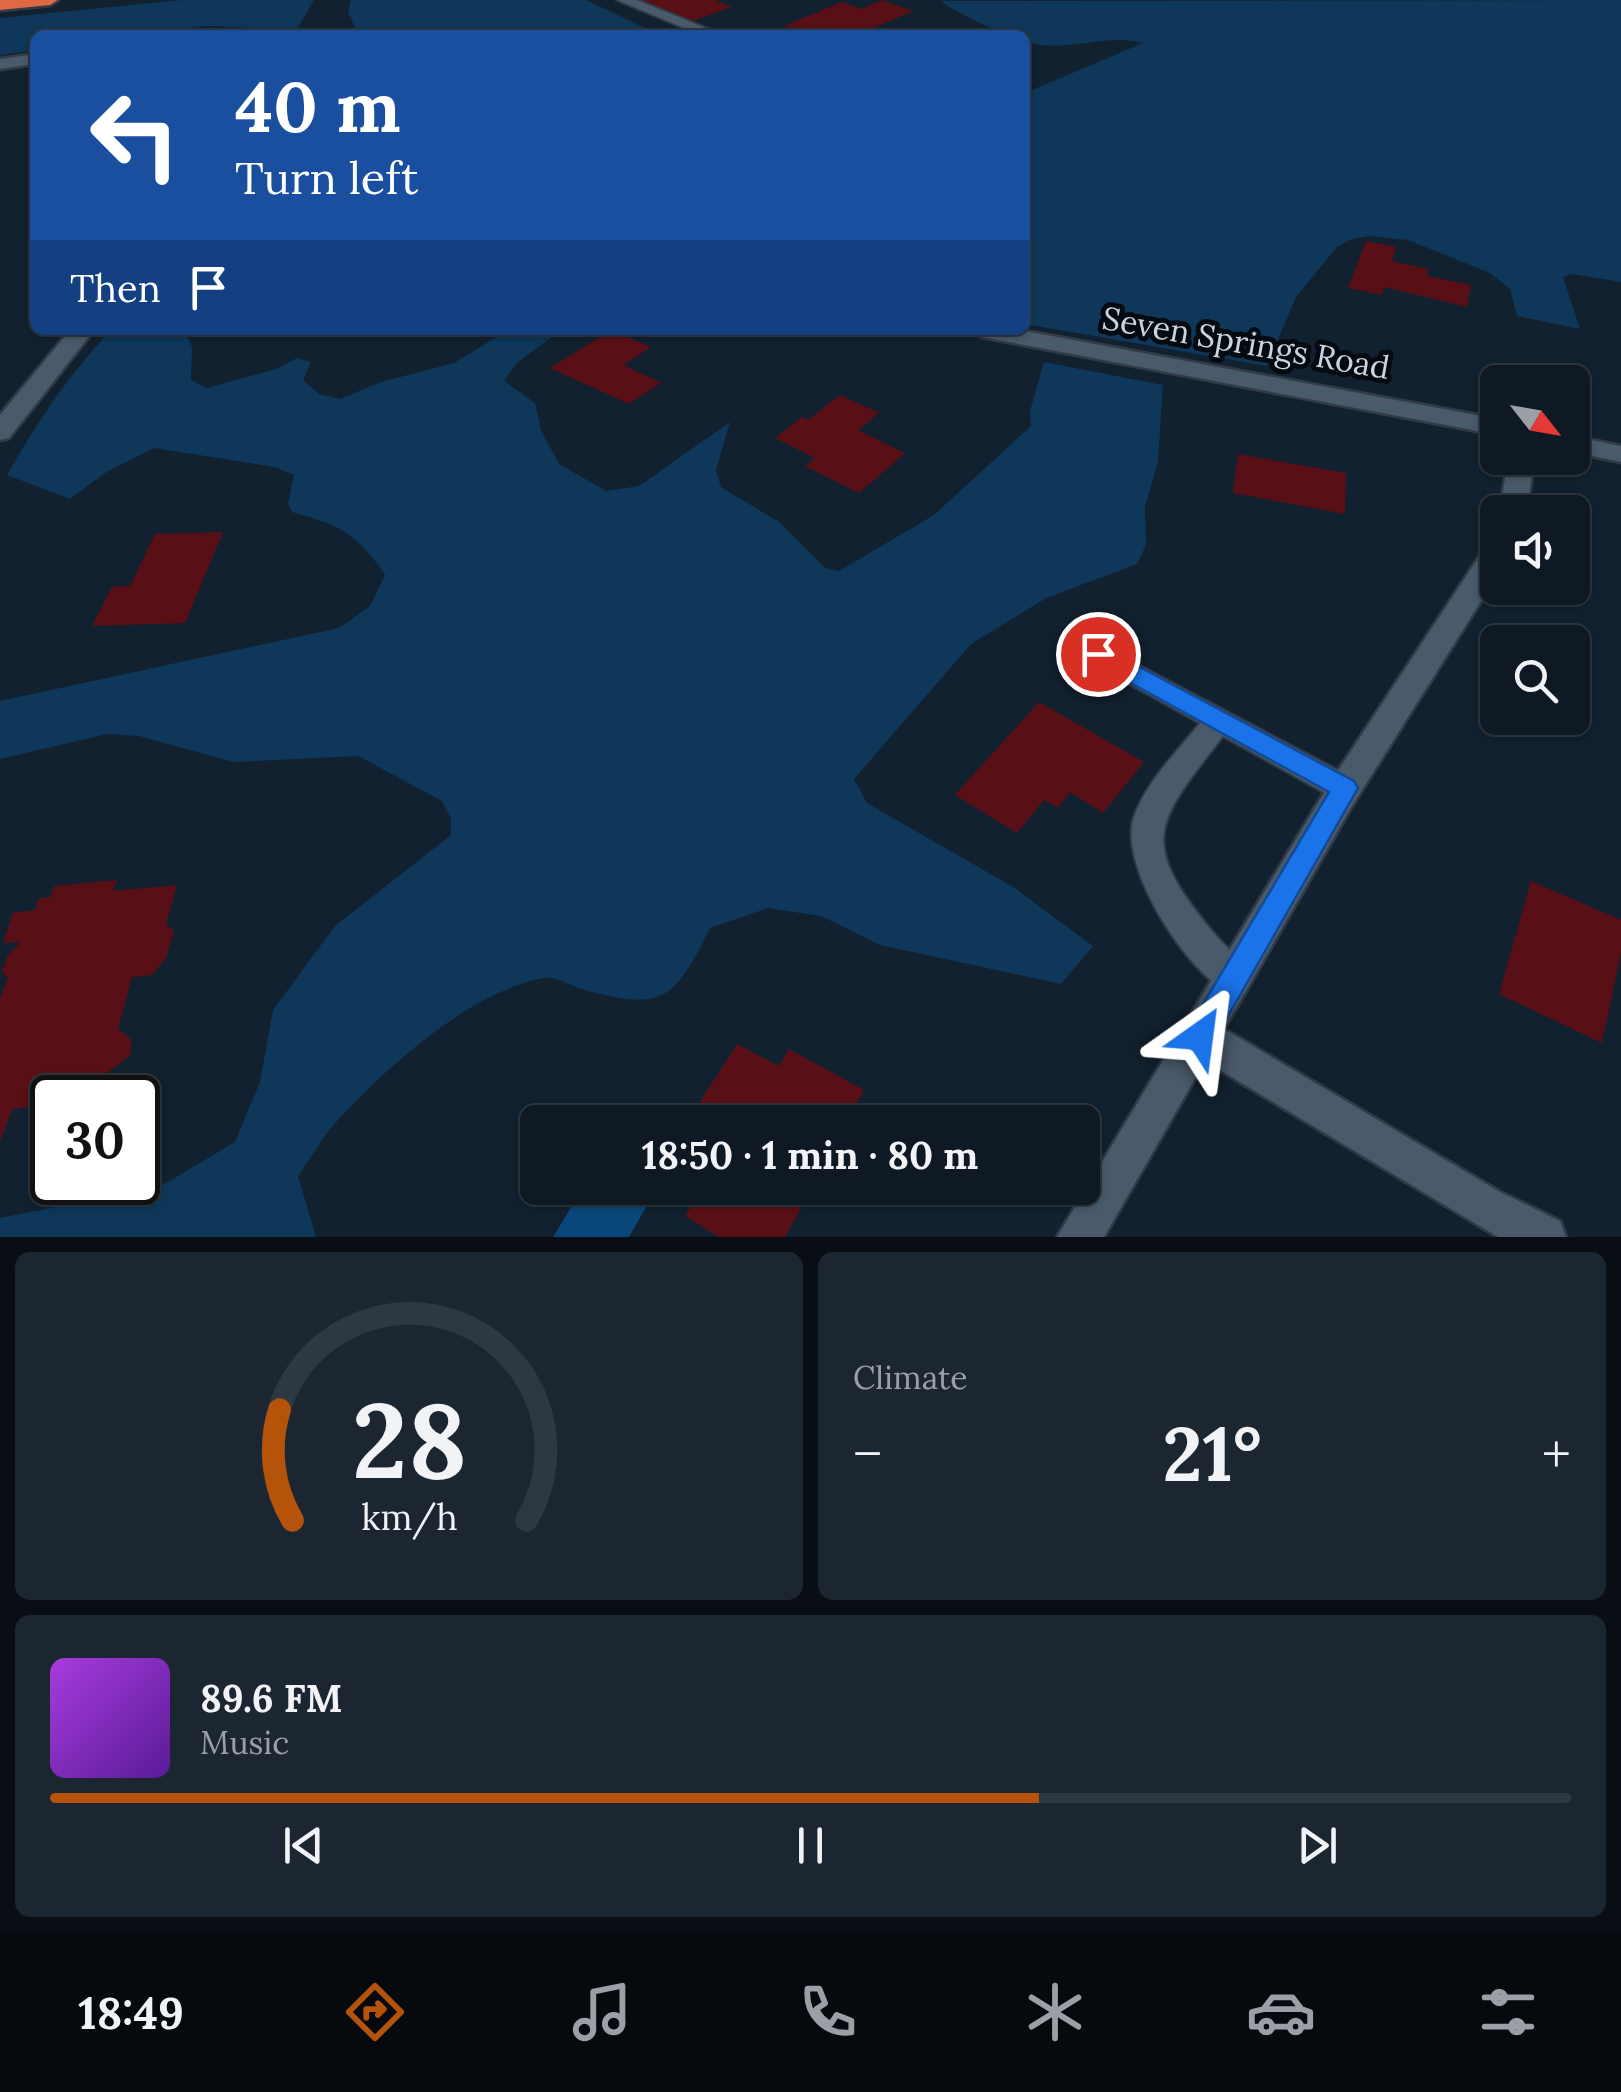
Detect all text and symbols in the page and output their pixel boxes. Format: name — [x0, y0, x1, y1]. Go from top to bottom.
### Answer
text: 40 m — [235, 62, 401, 151]
icon: left — [70, 70, 200, 200]
text: Turn left — [235, 149, 418, 206]
icon: arrive — [181, 260, 236, 315]
text: Then — [70, 264, 161, 312]
street label: Seven Springs Road — [1099, 297, 1393, 388]
north arrow — [1480, 365, 1590, 475]
map controls — [1480, 365, 1590, 735]
button: sound — [1480, 495, 1590, 605]
pin — [1056, 612, 1141, 697]
button: search — [1480, 625, 1590, 735]
icon: arrive — [1071, 627, 1126, 682]
position arrow — [1148, 984, 1252, 1088]
speed limit sign: 30 — [30, 1075, 160, 1205]
text: 18:50 · 1 min · 80 m — [642, 1131, 978, 1179]
text: Climate — [853, 1357, 968, 1398]
text: 28 — [352, 1373, 466, 1506]
text: 21° — [1162, 1406, 1262, 1502]
text: − — [853, 1419, 882, 1489]
text: + — [1542, 1419, 1571, 1489]
text: km/h — [361, 1494, 457, 1540]
text: 89.6 FM — [200, 1674, 342, 1722]
text: Music — [200, 1722, 289, 1763]
icon: previous — [276, 1818, 331, 1873]
icon: pause — [783, 1818, 838, 1873]
icon: next — [1290, 1818, 1345, 1873]
icon: directions — [340, 1977, 410, 2047]
icon: music — [567, 1977, 637, 2047]
icon: phone — [793, 1977, 863, 2047]
icon: climate — [1020, 1977, 1090, 2047]
icon: car — [1246, 1977, 1316, 2047]
icon: filters — [1473, 1977, 1543, 2047]
text: 18:49 — [78, 1984, 184, 2041]

